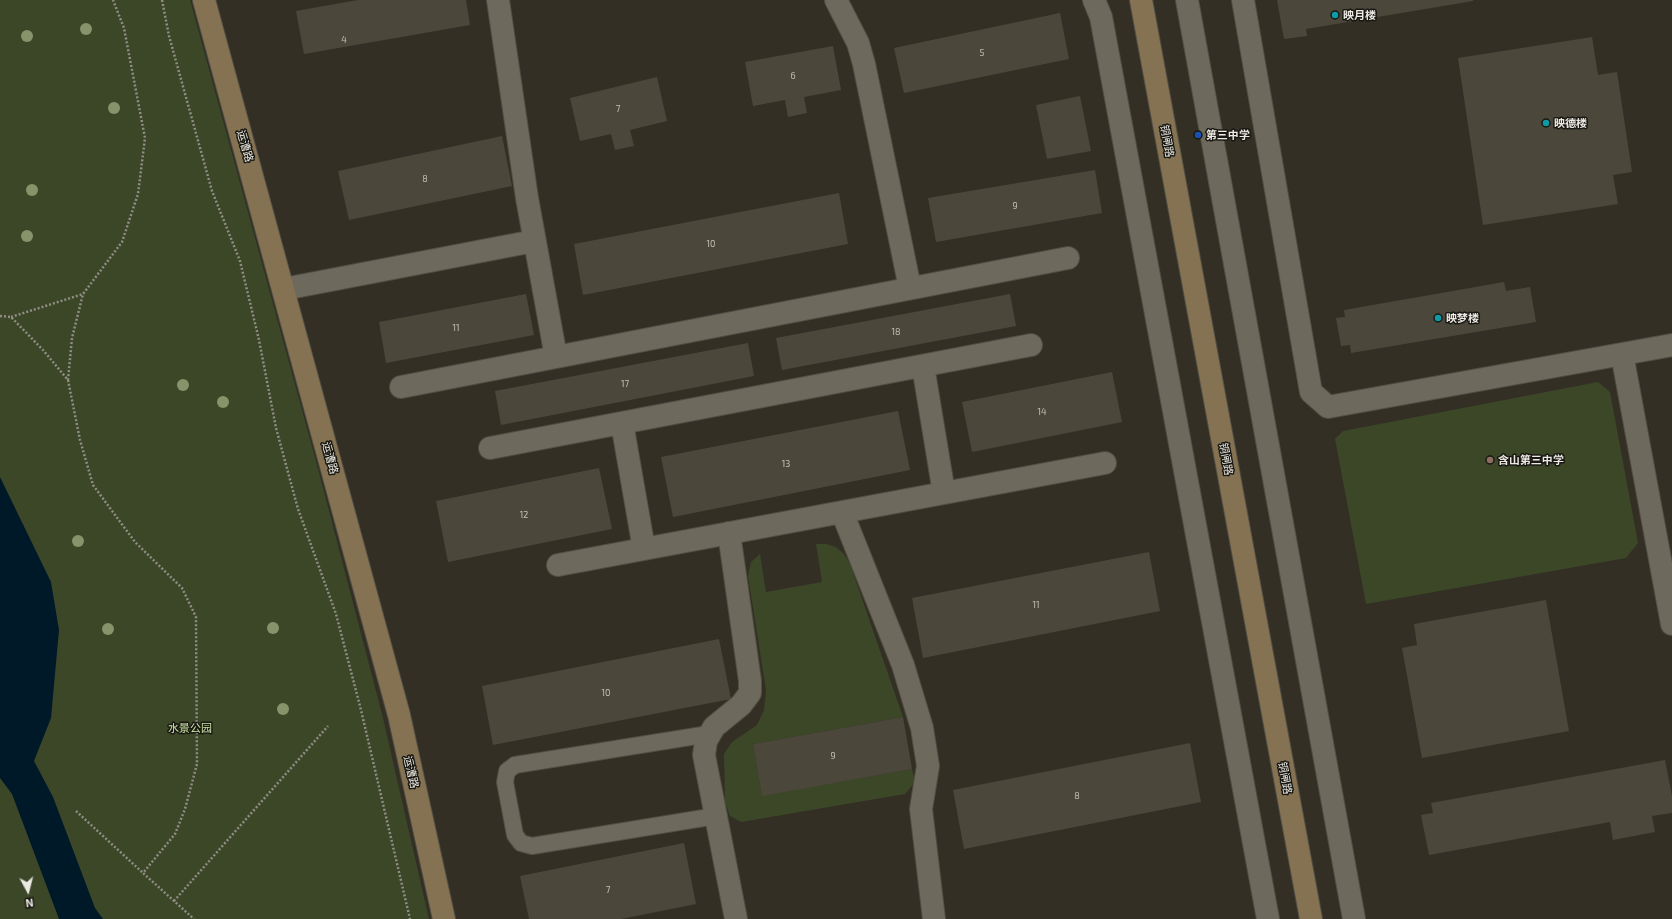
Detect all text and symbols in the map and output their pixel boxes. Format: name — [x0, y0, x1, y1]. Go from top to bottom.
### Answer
place label: 映月楼 — [1343, 8, 1376, 22]
marker: 映月楼 — [1330, 10, 1340, 20]
house number: 4 — [341, 35, 347, 45]
house number: 5 — [980, 48, 984, 58]
house number: 6 — [790, 71, 796, 81]
house number: 7 — [616, 104, 620, 114]
place label: 映德楼 — [1554, 116, 1587, 130]
marker: 映德楼 — [1541, 118, 1551, 128]
street label: 铜闸路 — [1158, 124, 1176, 158]
street label: 运漕路 — [234, 128, 256, 164]
place label: 第三中学 — [1206, 128, 1250, 142]
marker: 第三中学 — [1193, 130, 1203, 140]
house number: 8 — [422, 174, 428, 184]
house number: 9 — [1012, 201, 1018, 211]
house number: 10 — [706, 239, 716, 249]
place label: 映梦楼 — [1446, 311, 1479, 325]
marker: 映梦楼 — [1433, 313, 1443, 323]
house number: 11 — [452, 323, 460, 333]
house number: 18 — [891, 327, 901, 337]
house number: 17 — [621, 379, 629, 389]
house number: 14 — [1037, 407, 1047, 417]
street label: 运漕路 — [319, 440, 341, 476]
street label: 铜闸路 — [1217, 442, 1235, 476]
place label: 含山第三中学 — [1498, 453, 1564, 467]
marker: 含山第三中学 — [1485, 455, 1495, 465]
house number: 13 — [782, 459, 790, 469]
house number: 12 — [520, 510, 528, 520]
house number: 11 — [1032, 600, 1040, 610]
house number: 10 — [601, 688, 611, 698]
park label: 水景公园 — [168, 721, 212, 735]
house number: 9 — [830, 751, 836, 761]
street label: 运漕路 — [401, 754, 421, 790]
street label: 铜闸路 — [1276, 761, 1294, 795]
house number: 8 — [1074, 791, 1080, 801]
north arrow — [8, 871, 48, 911]
house number: 7 — [606, 885, 610, 895]
text: N — [25, 896, 34, 910]

